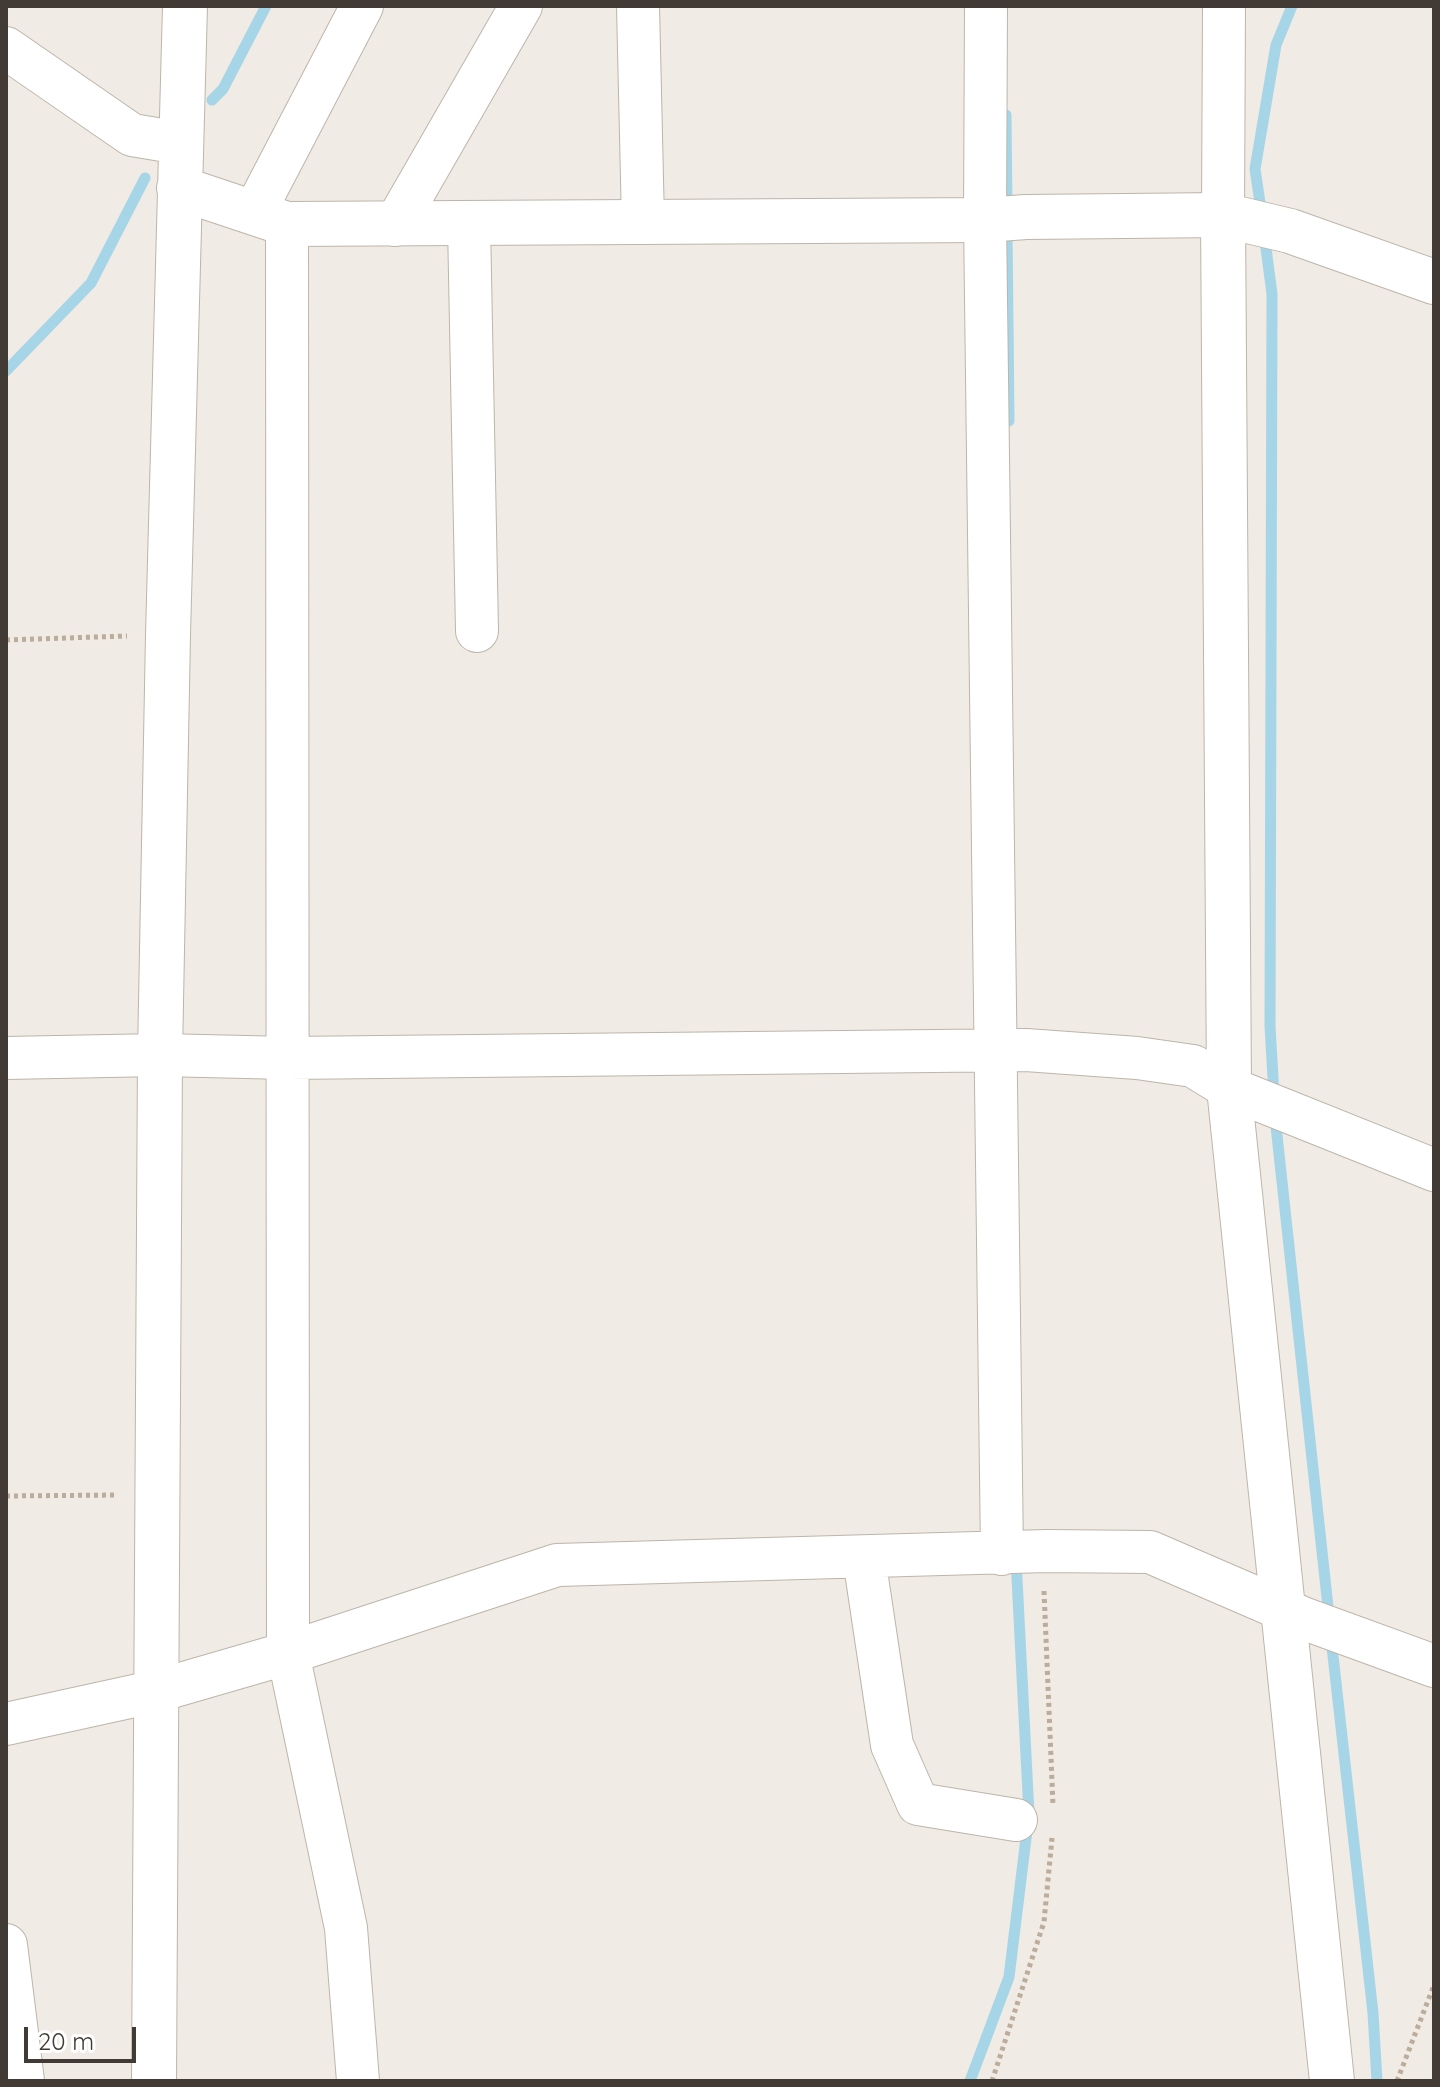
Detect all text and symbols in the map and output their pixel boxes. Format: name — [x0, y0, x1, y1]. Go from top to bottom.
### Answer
scale bar — [28, 2011, 140, 2061]
text: 20 m — [38, 2026, 94, 2056]

